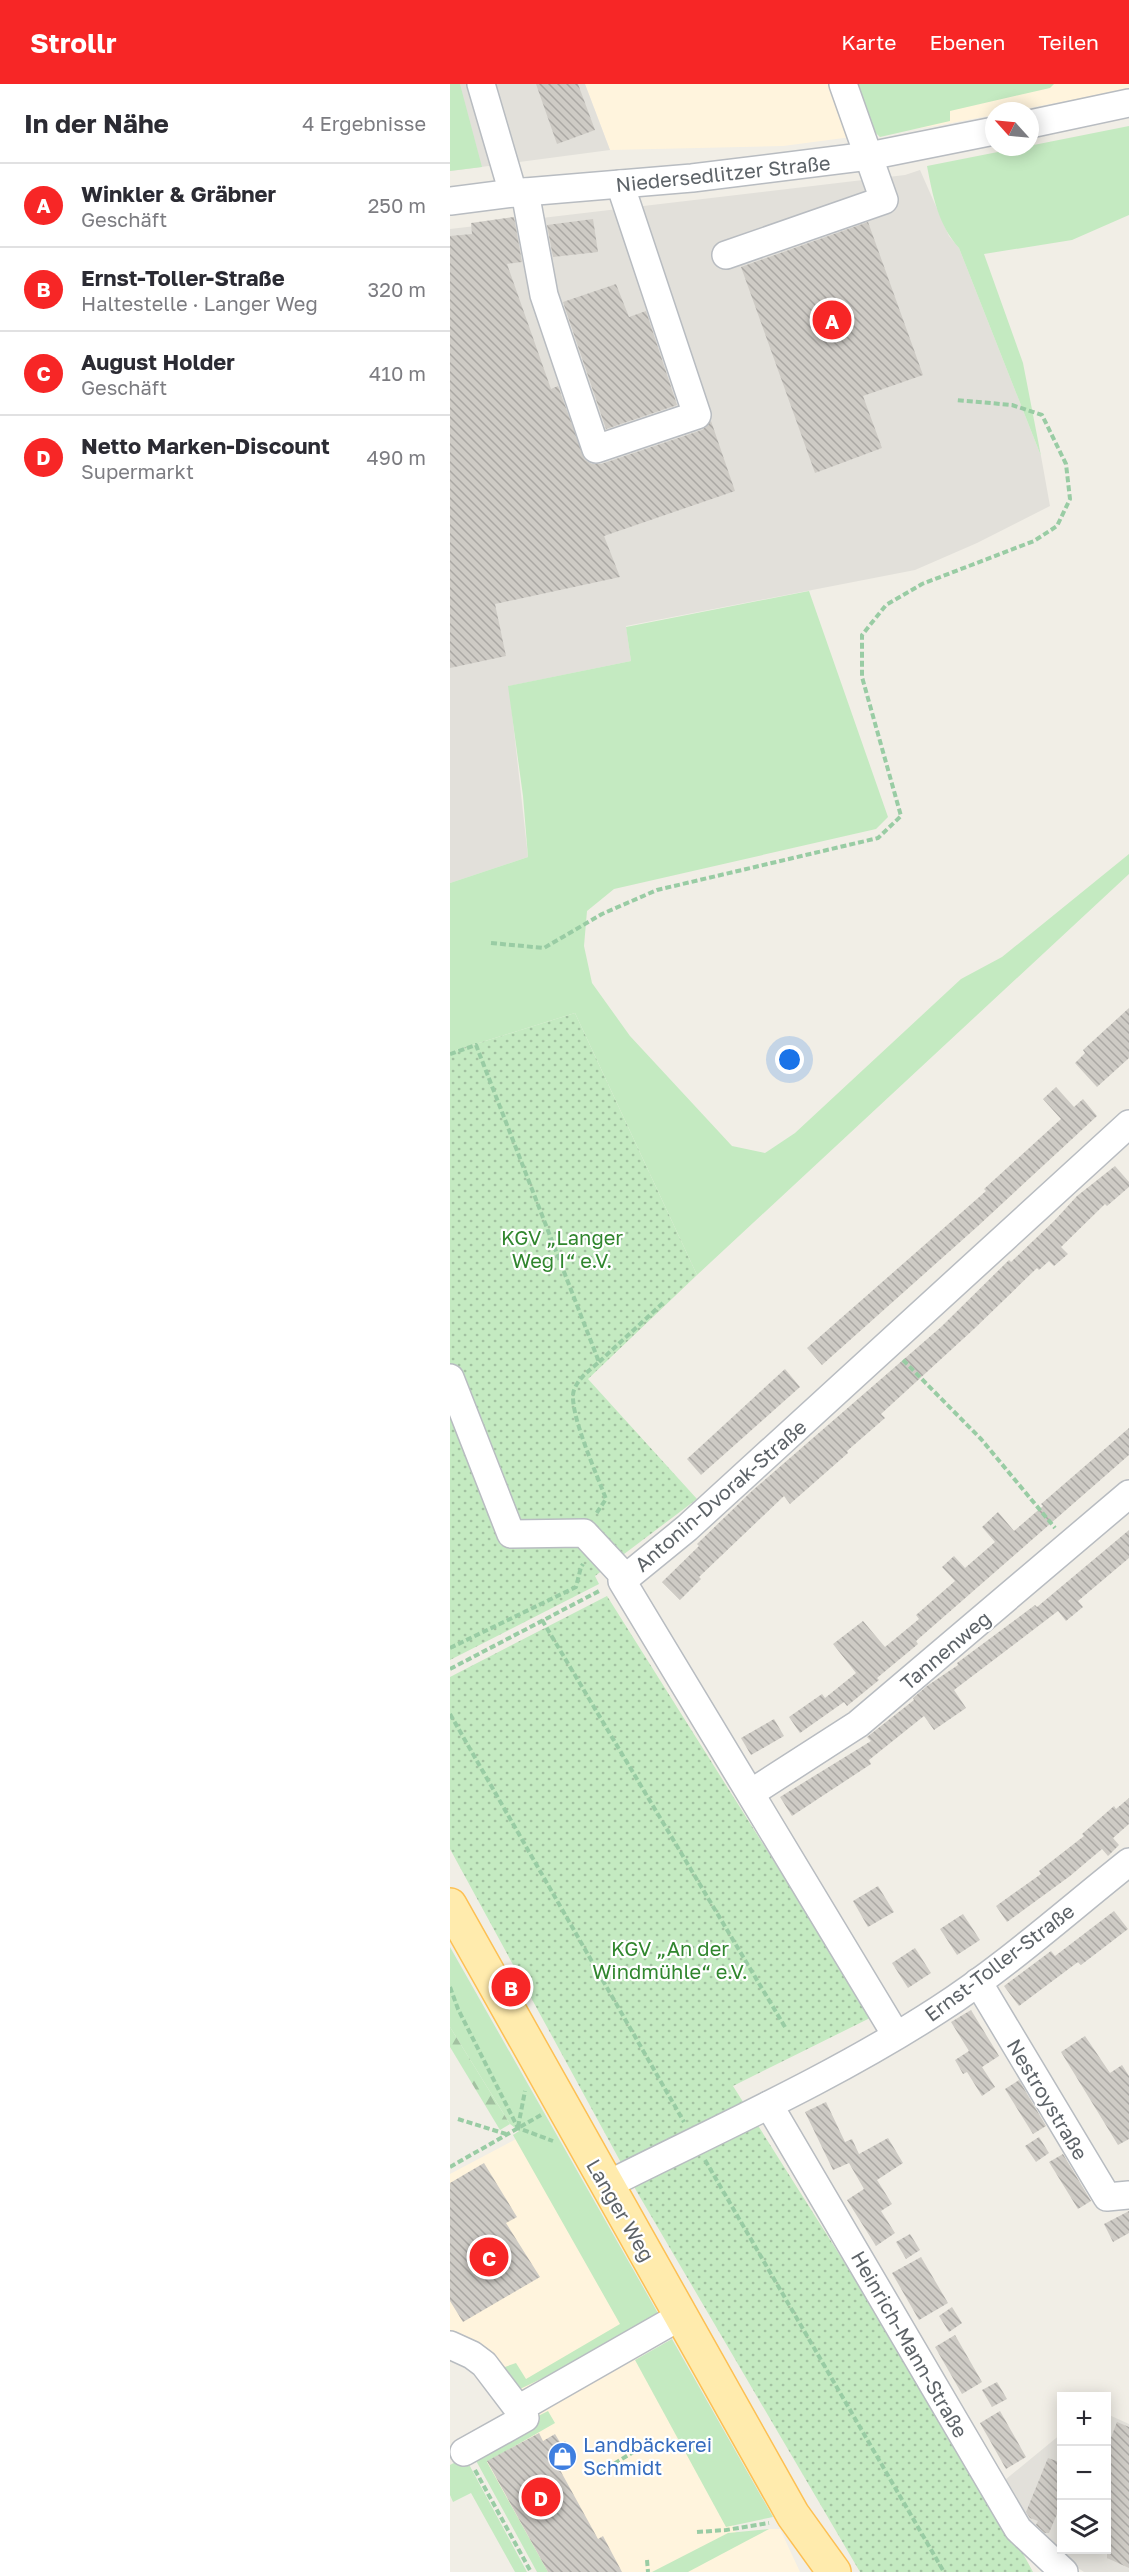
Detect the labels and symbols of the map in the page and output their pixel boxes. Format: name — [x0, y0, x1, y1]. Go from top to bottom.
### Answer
north arrow — [985, 102, 1039, 156]
street label: Niedersedlitzer Straße — [615, 150, 831, 196]
pin: A — [812, 298, 851, 342]
your location — [775, 1045, 804, 1074]
park label: KGV „Langer Weg I“ e.V. — [501, 1225, 623, 1272]
street label: Antonin-Dvorak-Straße — [629, 1414, 811, 1576]
street label: Tannenweg — [895, 1605, 995, 1695]
street label: Ernst-Toller-Straße — [920, 1898, 1078, 2026]
park label: KGV „An der Windmühle“ e.V. — [592, 1936, 748, 1983]
pin: B — [492, 1964, 530, 2010]
street label: Nestroystraße — [1003, 2034, 1093, 2164]
street label: Langer Weg — [582, 2155, 660, 2265]
pin: C — [470, 2234, 508, 2280]
street label: Heinrich-Mann-Straße — [847, 2246, 973, 2442]
place label: Landbäckerei Schmidt — [583, 2432, 712, 2479]
shop icon: Landbäckerei Schmidt — [546, 2440, 578, 2472]
pin: D — [522, 2474, 560, 2520]

